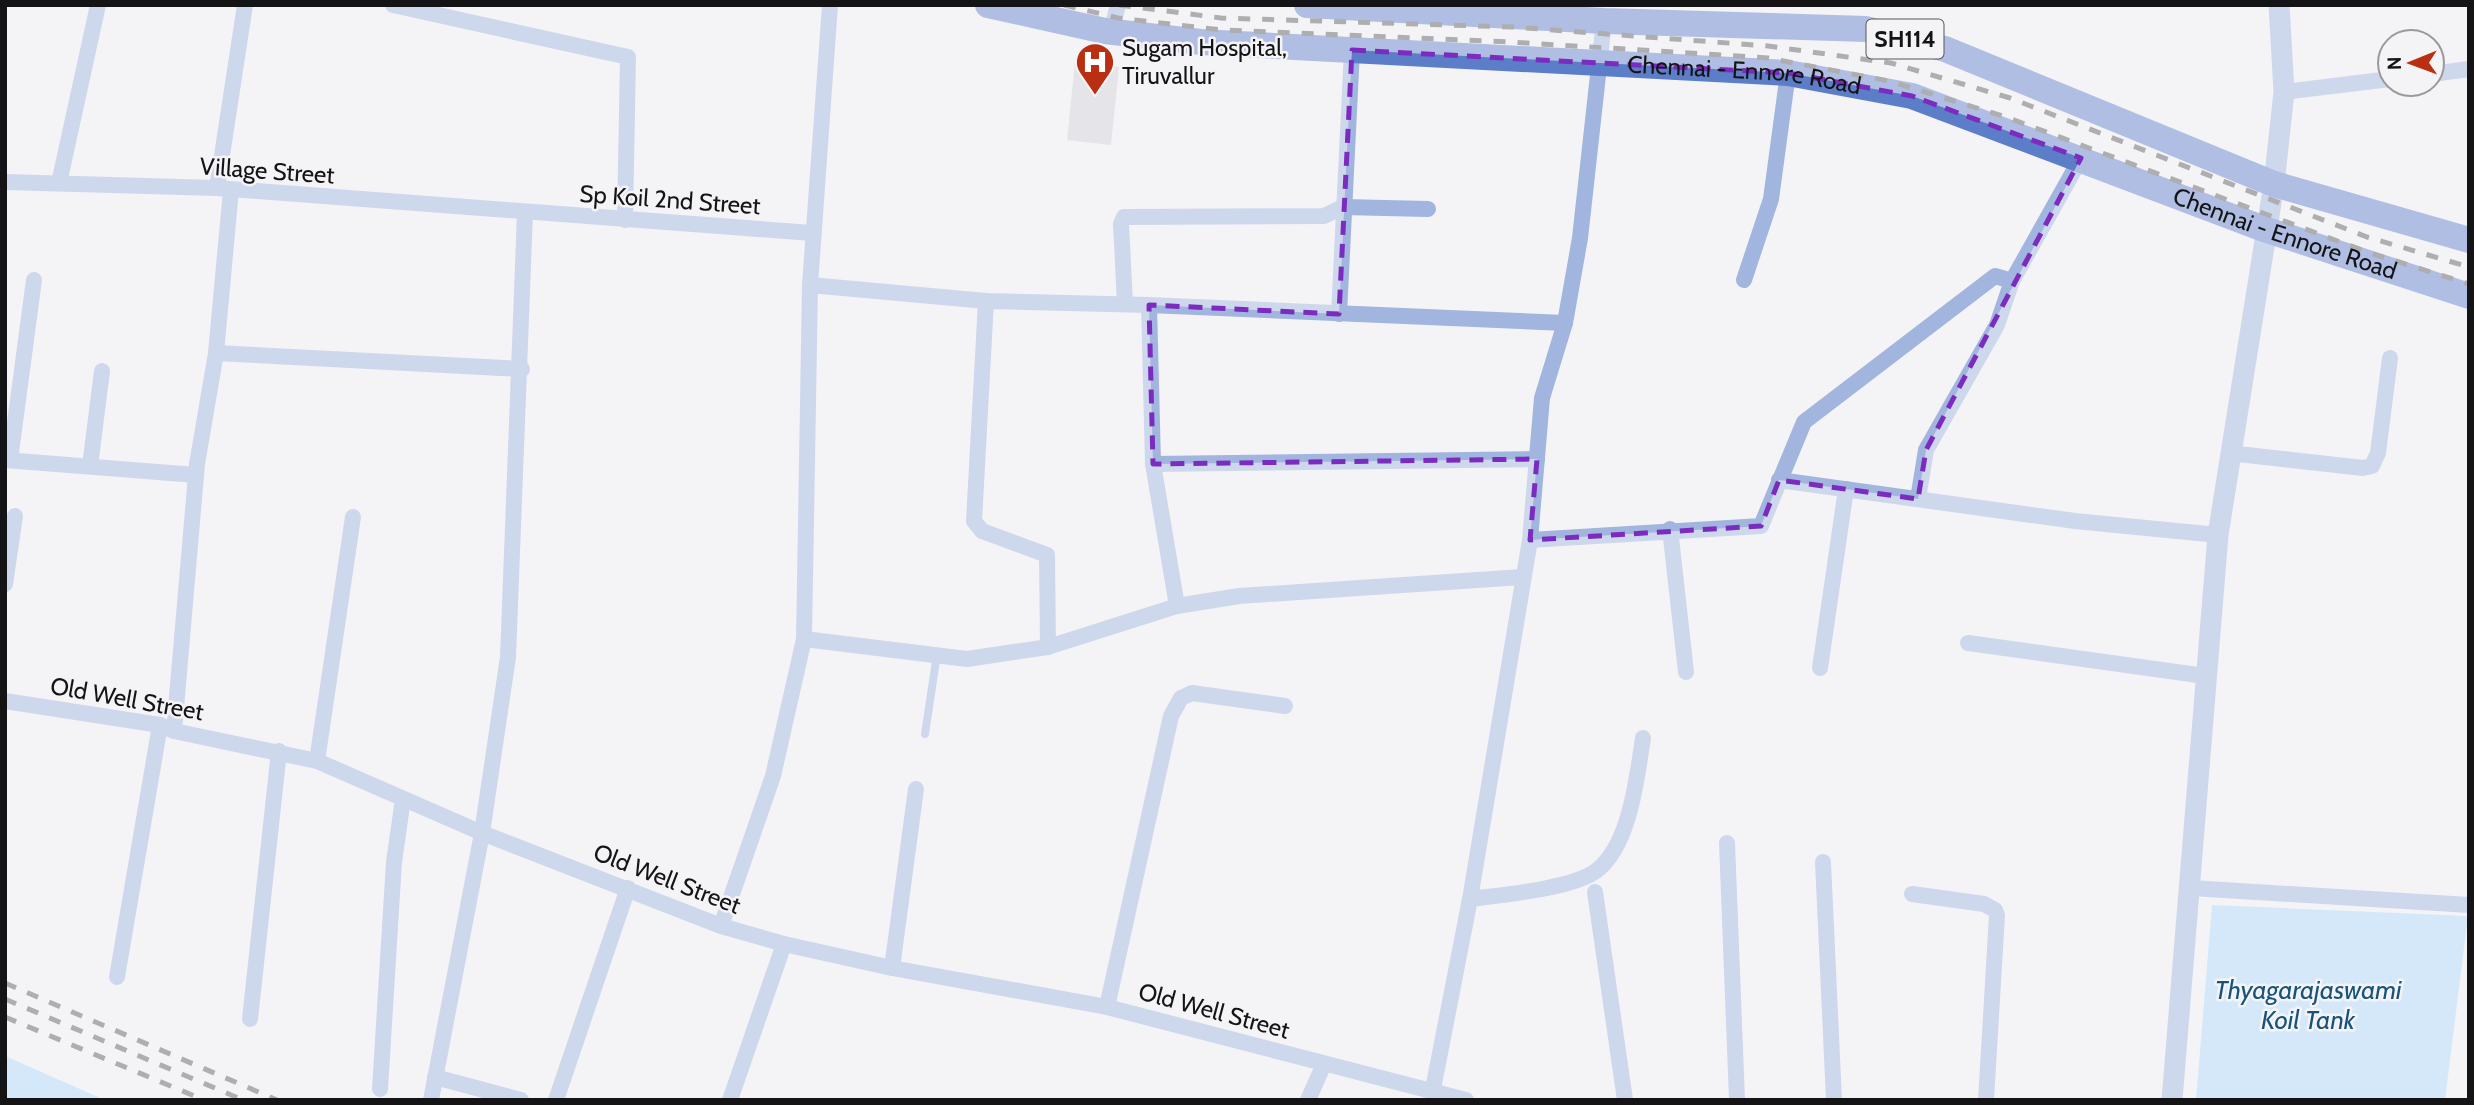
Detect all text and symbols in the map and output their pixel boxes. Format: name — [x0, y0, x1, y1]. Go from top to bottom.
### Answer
road number: SH114 — [1867, 20, 1944, 58]
north arrow — [2376, 28, 2446, 98]
place label: Sugam Hospital, Tiruvallur — [1122, 33, 1287, 90]
hospital icon: Sugam Hospital, Tiruvallur — [1074, 41, 1116, 96]
street label: Chennai - Ennore Road — [1627, 50, 1864, 100]
text: N — [2383, 56, 2406, 70]
street label: Village Street — [199, 151, 335, 190]
street label: Sp Koil 2nd Street — [579, 179, 761, 220]
street label: Chennai - Ennore Road — [2169, 181, 2400, 285]
street label: Old Well Street — [48, 671, 206, 726]
street label: Old Well Street — [590, 837, 745, 920]
water label: Thyagarajaswami Koil Tank — [2214, 974, 2402, 1036]
street label: Old Well Street — [1135, 976, 1293, 1045]

